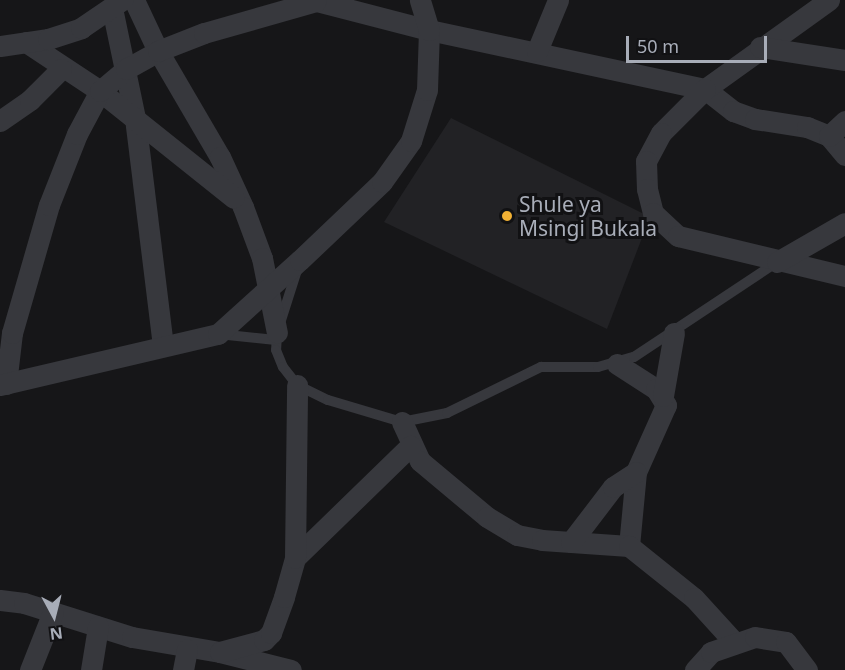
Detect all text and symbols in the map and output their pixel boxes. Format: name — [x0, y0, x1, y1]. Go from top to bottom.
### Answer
scale bar — [629, 24, 770, 62]
text: 50 m — [637, 34, 679, 58]
place label: Shule ya Msingi Bukala — [519, 191, 657, 241]
marker: Shule ya Msingi Bukala — [500, 209, 514, 223]
north arrow — [24, 586, 84, 646]
text: N — [48, 622, 64, 646]

